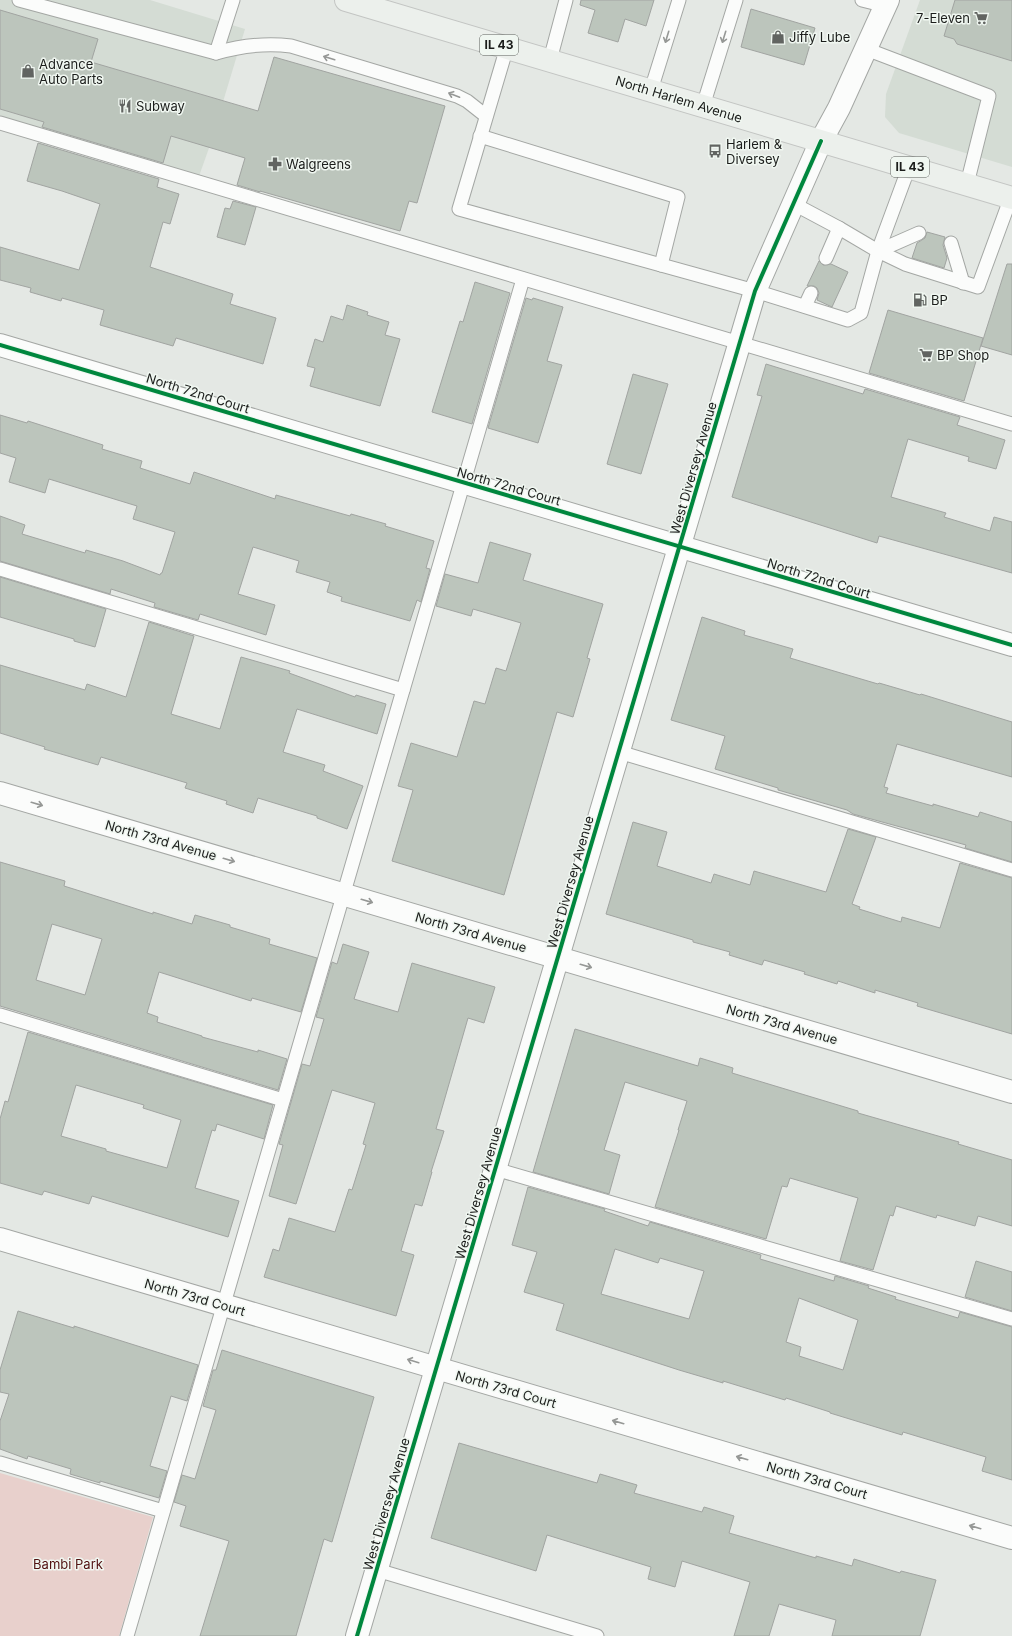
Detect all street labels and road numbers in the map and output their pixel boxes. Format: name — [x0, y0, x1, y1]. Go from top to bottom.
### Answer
road number: IL 43 — [480, 35, 518, 55]
street label: North Harlem Avenue — [614, 72, 744, 126]
road number: IL 43 — [891, 157, 929, 177]
street label: North 72nd Court — [144, 370, 252, 416]
street label: West Diversey Avenue — [666, 400, 720, 536]
street label: North 72nd Court — [455, 464, 563, 508]
street label: North 72nd Court — [765, 555, 873, 601]
street label: West Diversey Avenue — [543, 814, 597, 950]
street label: North 73rd Avenue — [103, 816, 219, 864]
street label: North 73rd Avenue — [413, 908, 529, 956]
street label: North 73rd Avenue — [724, 1000, 840, 1048]
street label: West Diversey Avenue — [451, 1125, 505, 1261]
street label: North 73rd Court — [143, 1275, 247, 1319]
street label: North 73rd Court — [454, 1367, 558, 1411]
street label: West Diversey Avenue — [359, 1436, 413, 1572]
street label: North 73rd Court — [765, 1458, 869, 1502]

